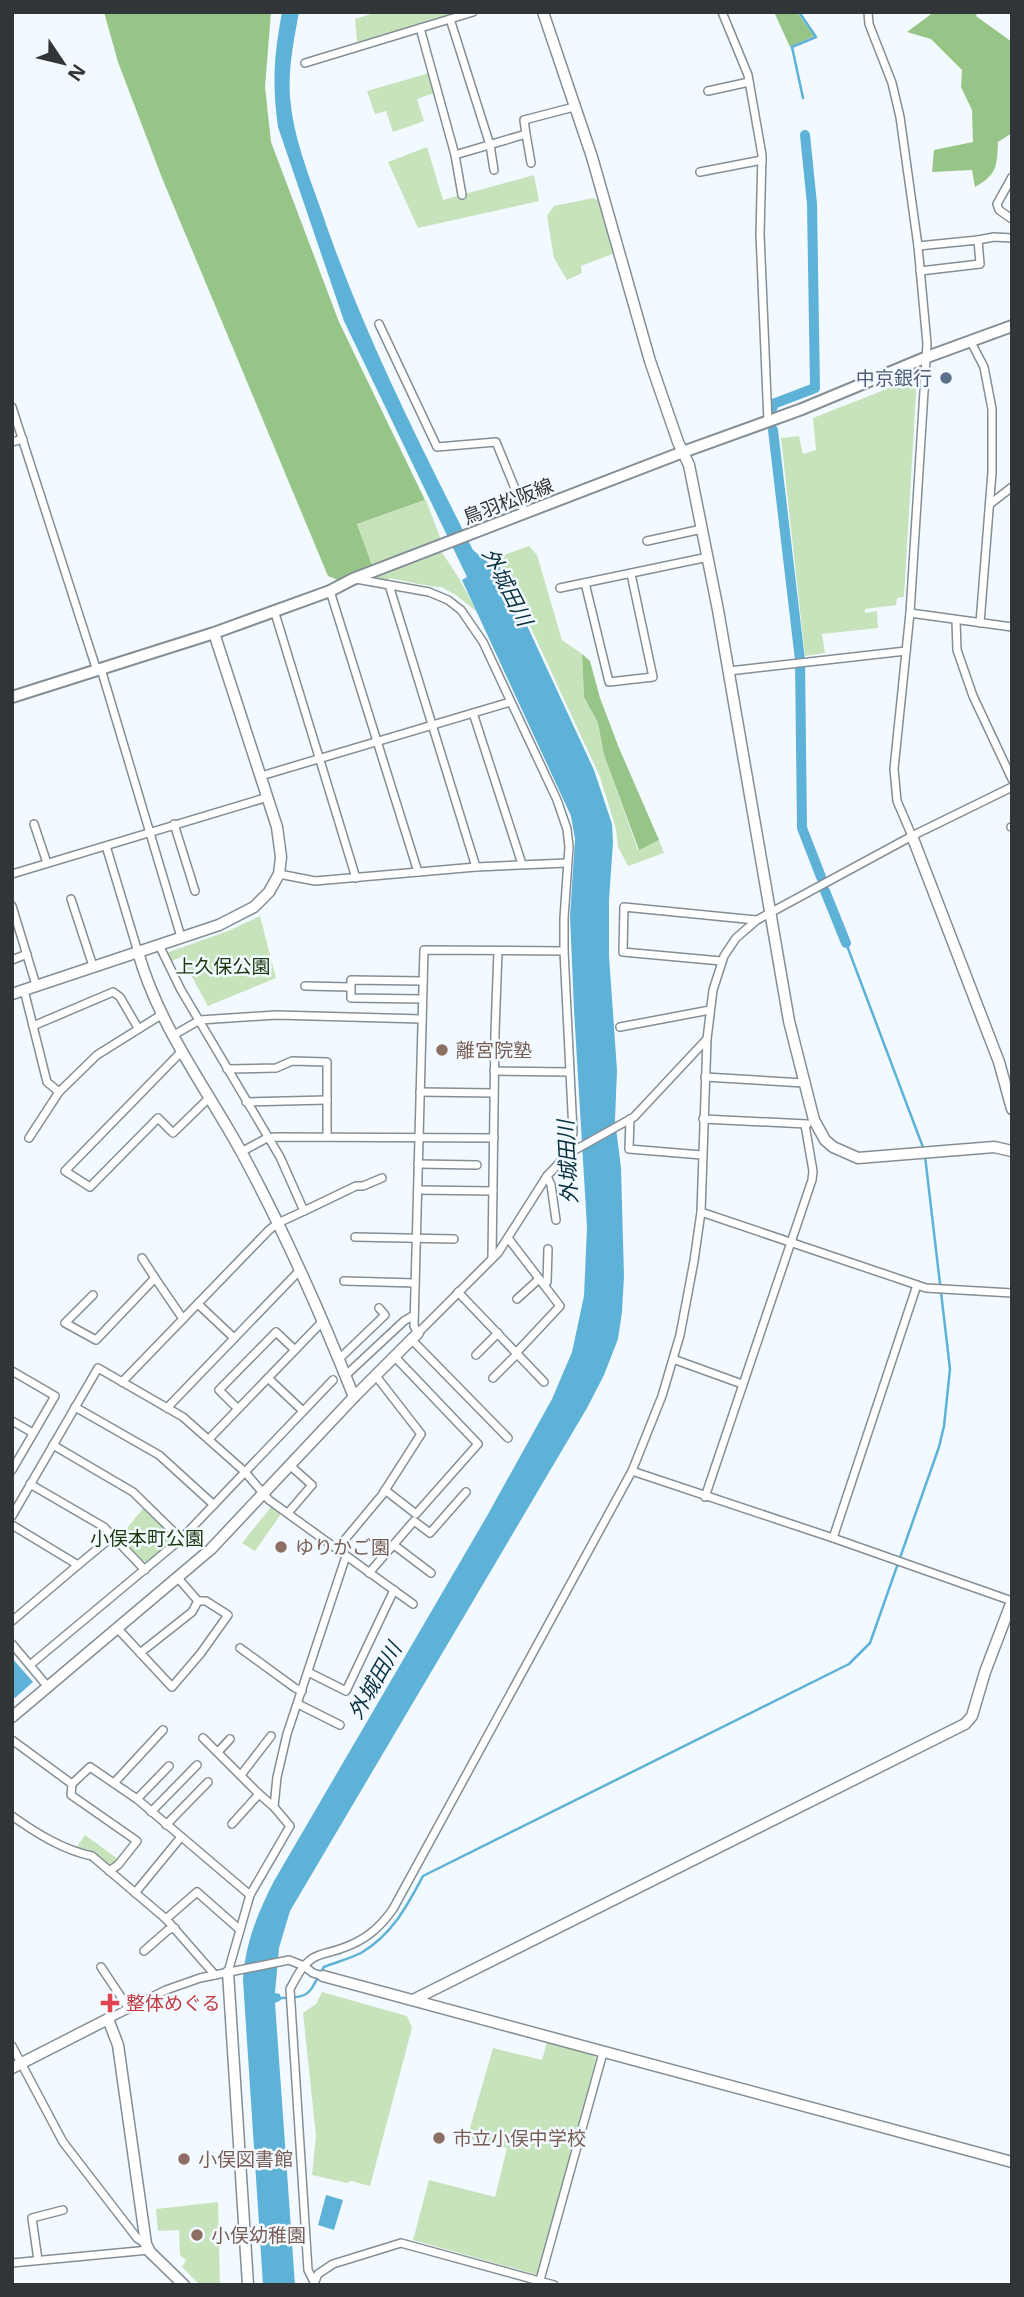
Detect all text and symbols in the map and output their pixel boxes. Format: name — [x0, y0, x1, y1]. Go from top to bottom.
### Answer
north arrow — [28, 28, 98, 98]
text: N — [62, 59, 92, 87]
place label: 中京銀行 — [856, 365, 932, 391]
marker: 中京銀行 — [938, 370, 954, 386]
street label: 鳥羽松阪線 — [459, 472, 557, 530]
water label: 外城田川 — [476, 543, 540, 632]
park label: 上久保公園 — [175, 953, 271, 979]
place label: 離宮院塾 — [456, 1037, 532, 1063]
marker: 離宮院塾 — [434, 1042, 450, 1058]
water label: 外城田川 — [551, 1117, 583, 1205]
park label: 小俣本町公園 — [90, 1525, 204, 1551]
place label: ゆりかご園 — [295, 1534, 390, 1560]
marker: ゆりかご園 — [273, 1539, 289, 1555]
water label: 外城田川 — [341, 1635, 408, 1724]
place label: 整体めぐる — [126, 1990, 221, 2016]
marker: 整体めぐる — [100, 1993, 120, 2013]
place label: 市立小俣中学校 — [453, 2125, 586, 2151]
marker: 市立小俣中学校 — [431, 2130, 447, 2146]
place label: 小俣図書館 — [198, 2146, 293, 2172]
marker: 小俣図書館 — [176, 2151, 192, 2167]
place label: 小俣幼稚園 — [211, 2222, 306, 2248]
marker: 小俣幼稚園 — [189, 2227, 205, 2243]

